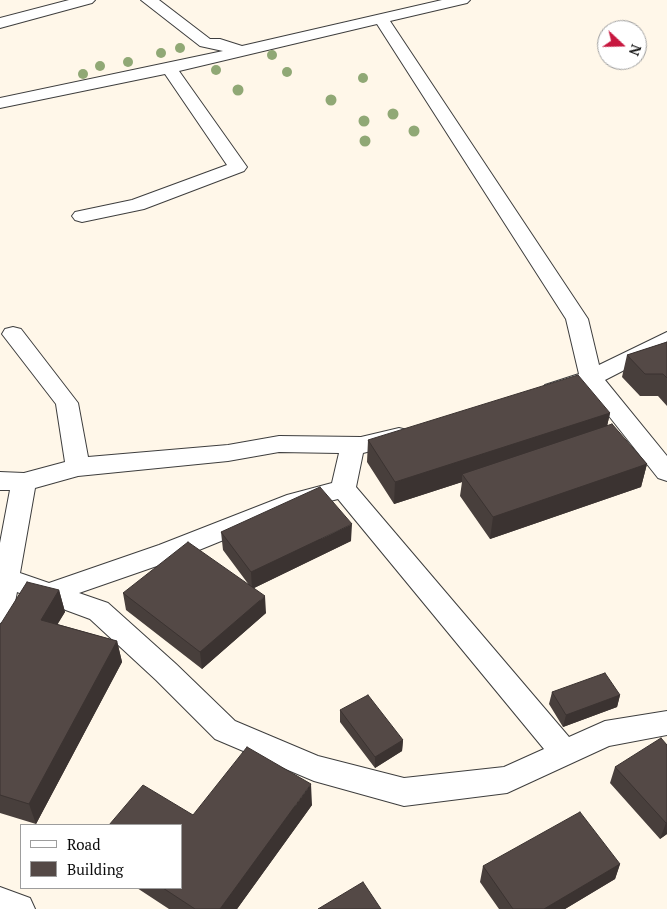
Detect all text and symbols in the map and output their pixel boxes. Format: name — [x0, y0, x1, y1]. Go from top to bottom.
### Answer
north arrow — [597, 20, 647, 70]
text: N — [625, 42, 646, 59]
legend — [20, 824, 182, 889]
text: Road — [67, 834, 100, 854]
text: Building — [67, 859, 124, 879]

